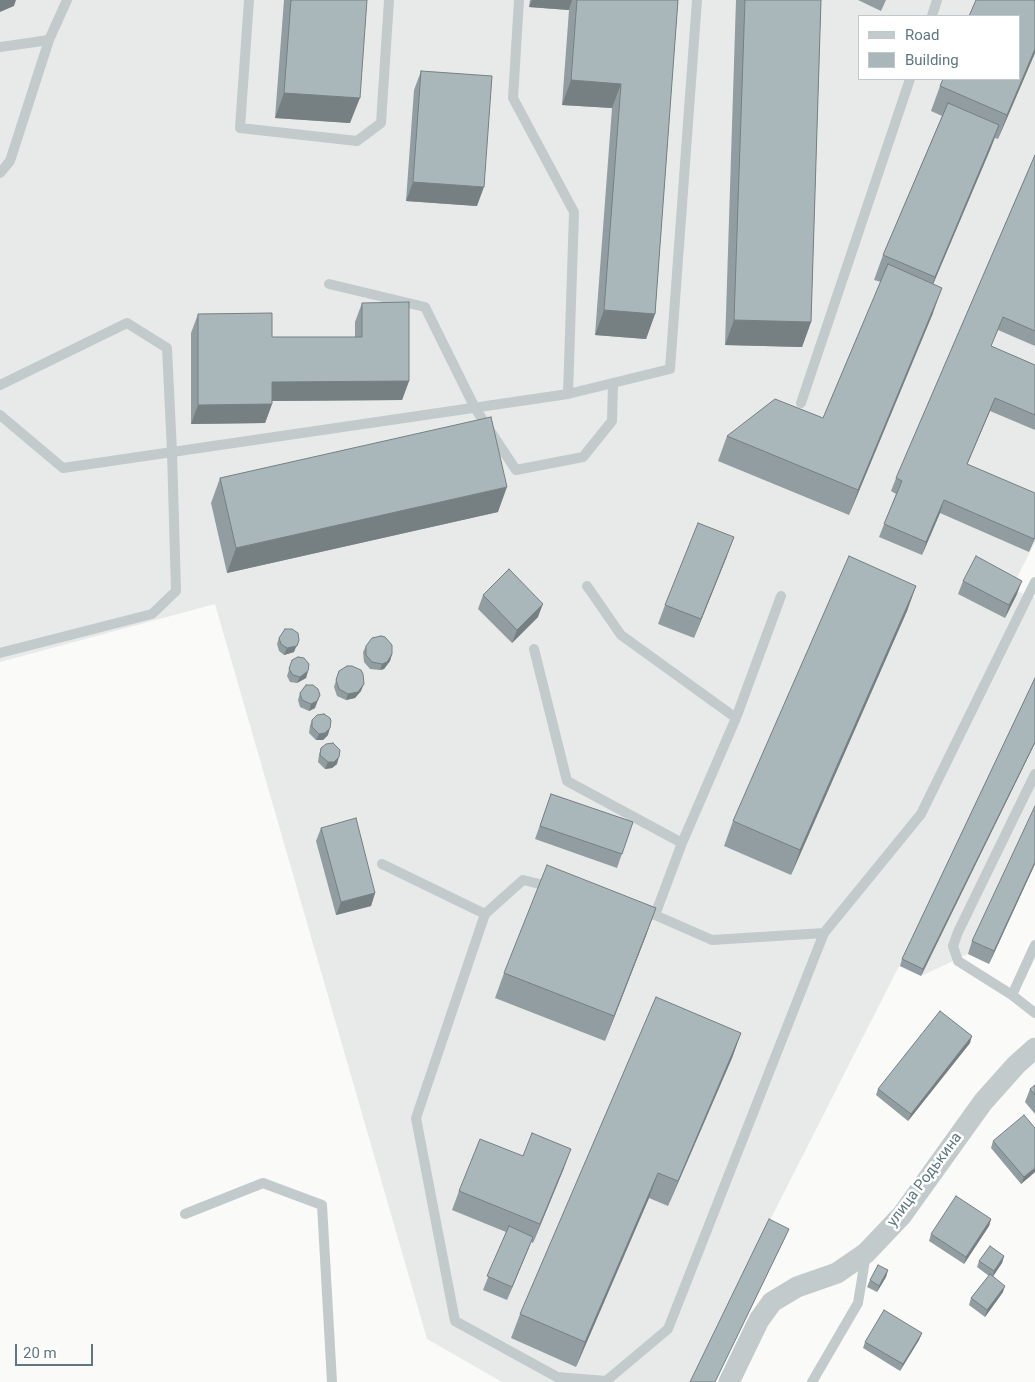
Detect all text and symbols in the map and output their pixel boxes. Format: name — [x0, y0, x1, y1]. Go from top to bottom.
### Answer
legend — [858, 15, 1020, 80]
text: Road — [905, 26, 939, 44]
text: Building — [905, 51, 959, 69]
street label: улица Родькина — [884, 1129, 966, 1231]
scale bar — [18, 1334, 95, 1366]
text: 20 m — [23, 1344, 57, 1362]

